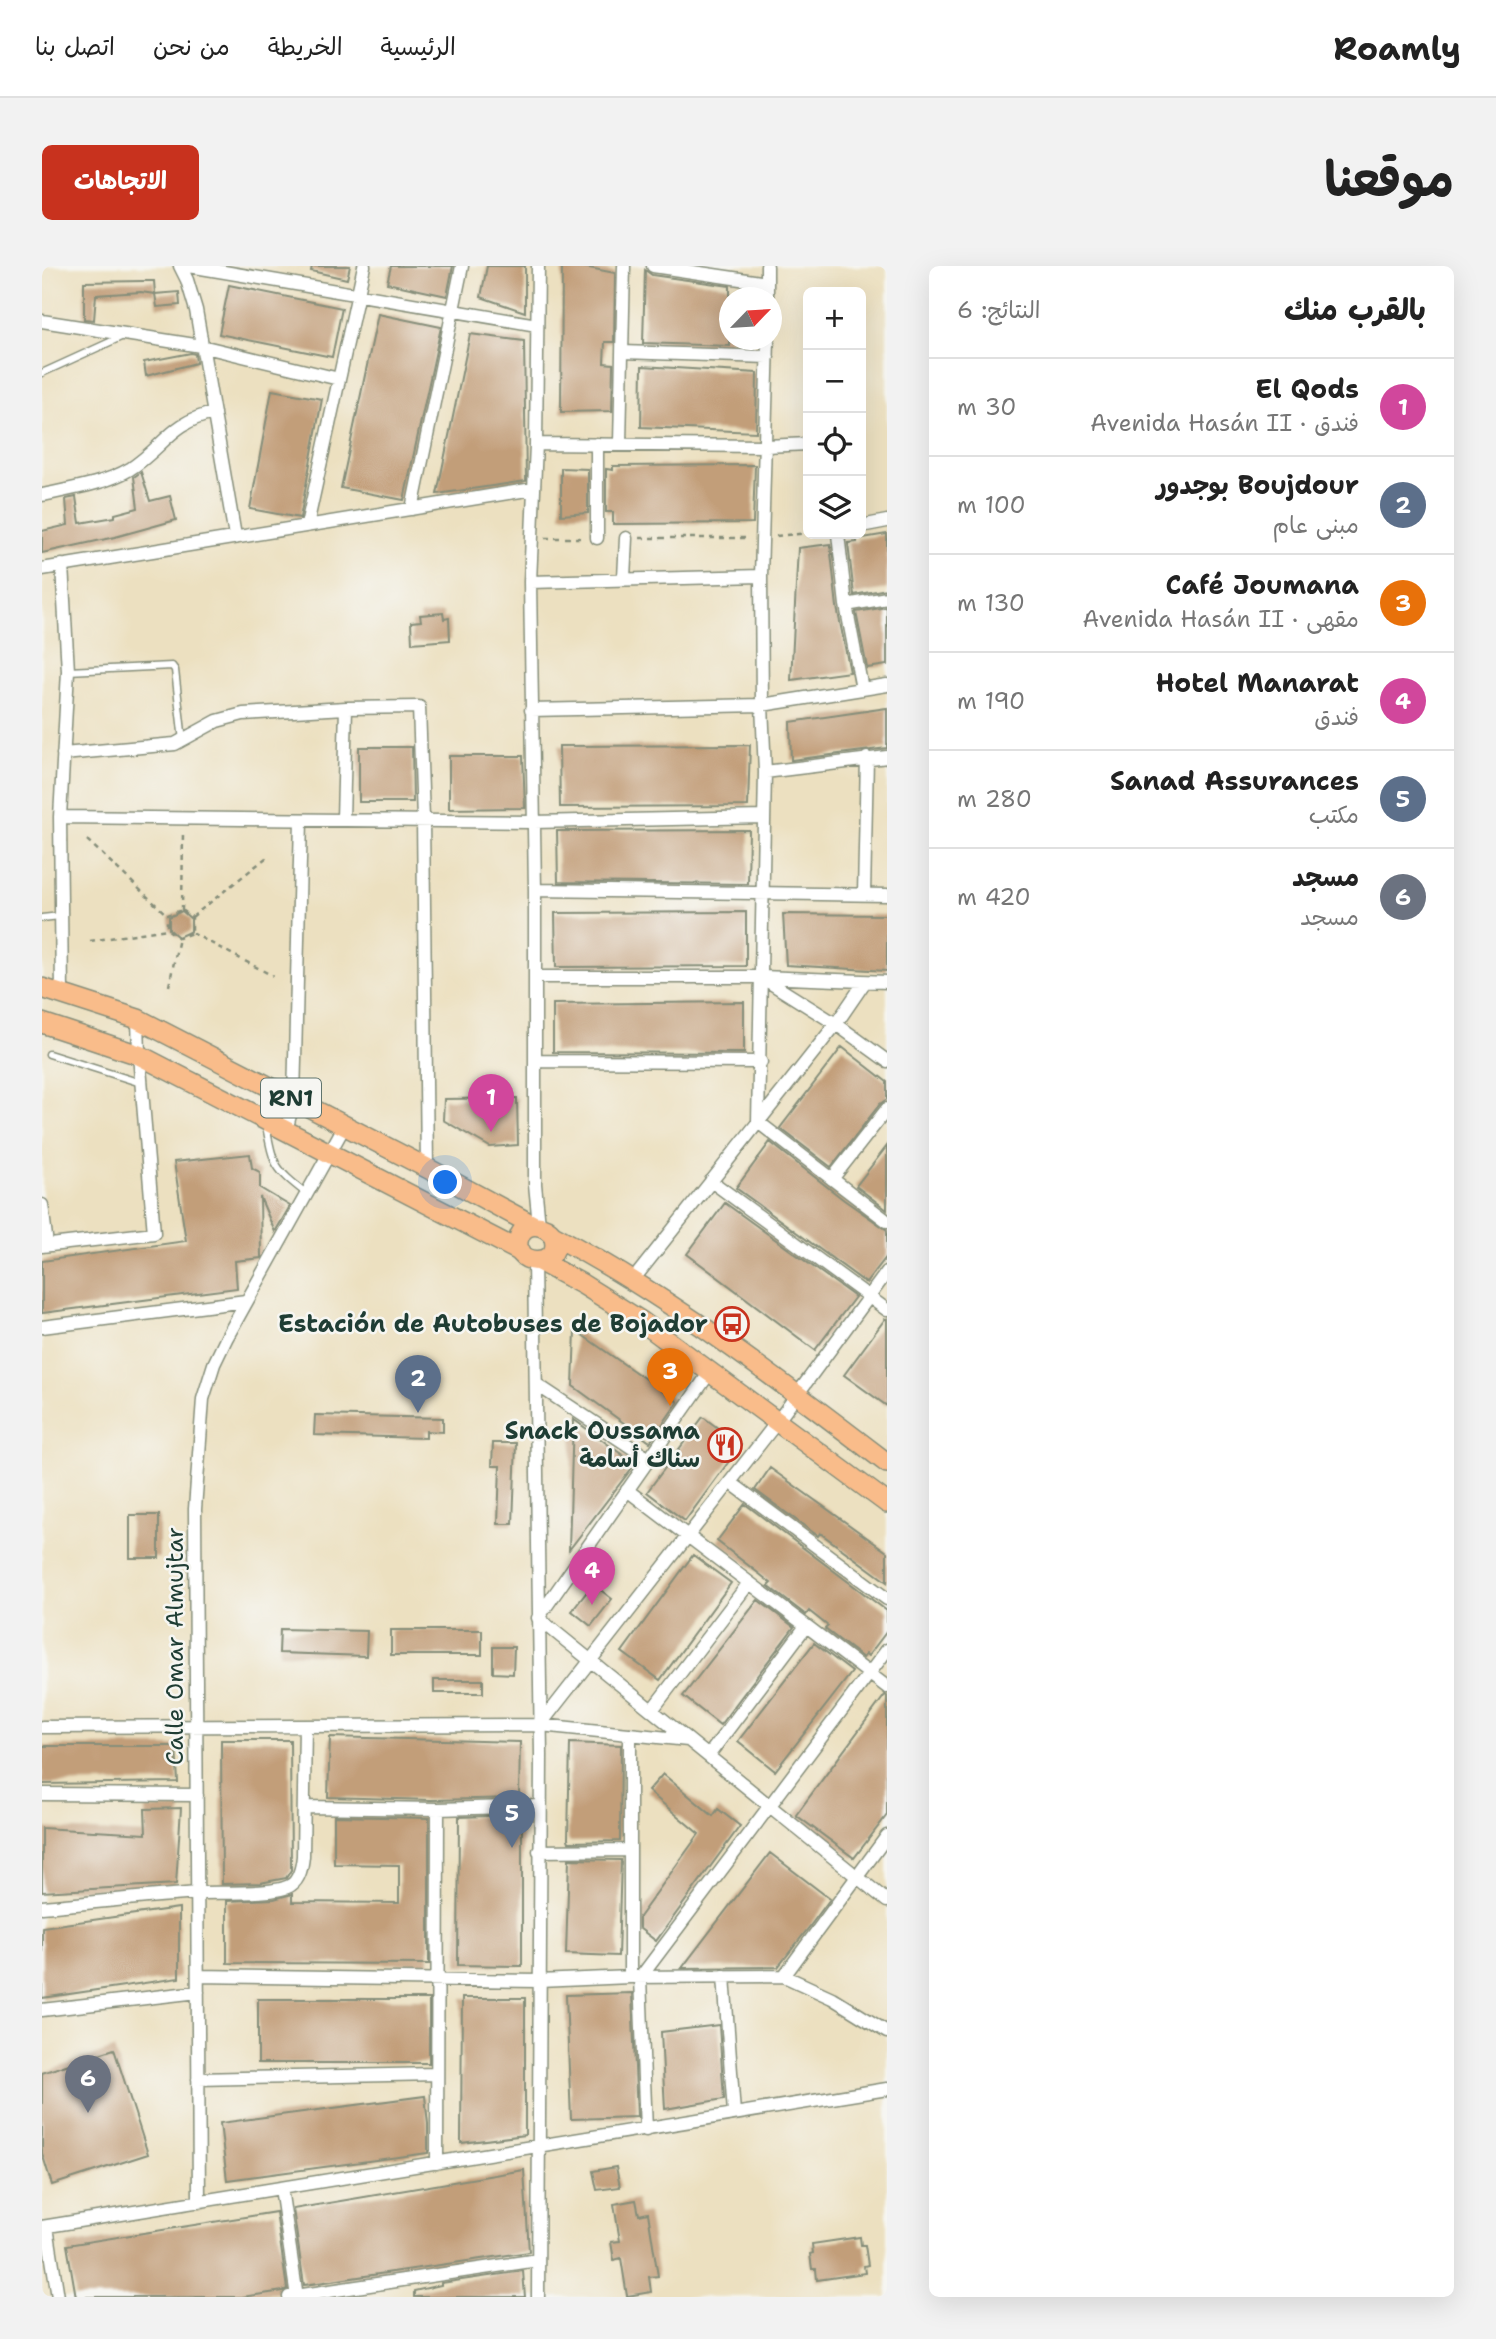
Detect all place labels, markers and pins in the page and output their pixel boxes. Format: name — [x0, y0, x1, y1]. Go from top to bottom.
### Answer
pin: 1 — [468, 1074, 514, 1132]
bus stop icon: Estación de Autobuses de Bojador — [713, 1305, 751, 1343]
place label: Estación de Autobuses de Bojador — [278, 1308, 708, 1340]
pin: 3 — [647, 1348, 693, 1406]
pin: 2 — [395, 1355, 441, 1413]
place label: Snack Oussama سناك أسامة — [505, 1415, 701, 1475]
restaurant icon: Snack Oussama سناك أسامة — [706, 1426, 744, 1464]
pin: 4 — [569, 1547, 615, 1605]
pin: 5 — [489, 1790, 535, 1848]
pin: 6 — [65, 2055, 111, 2113]

